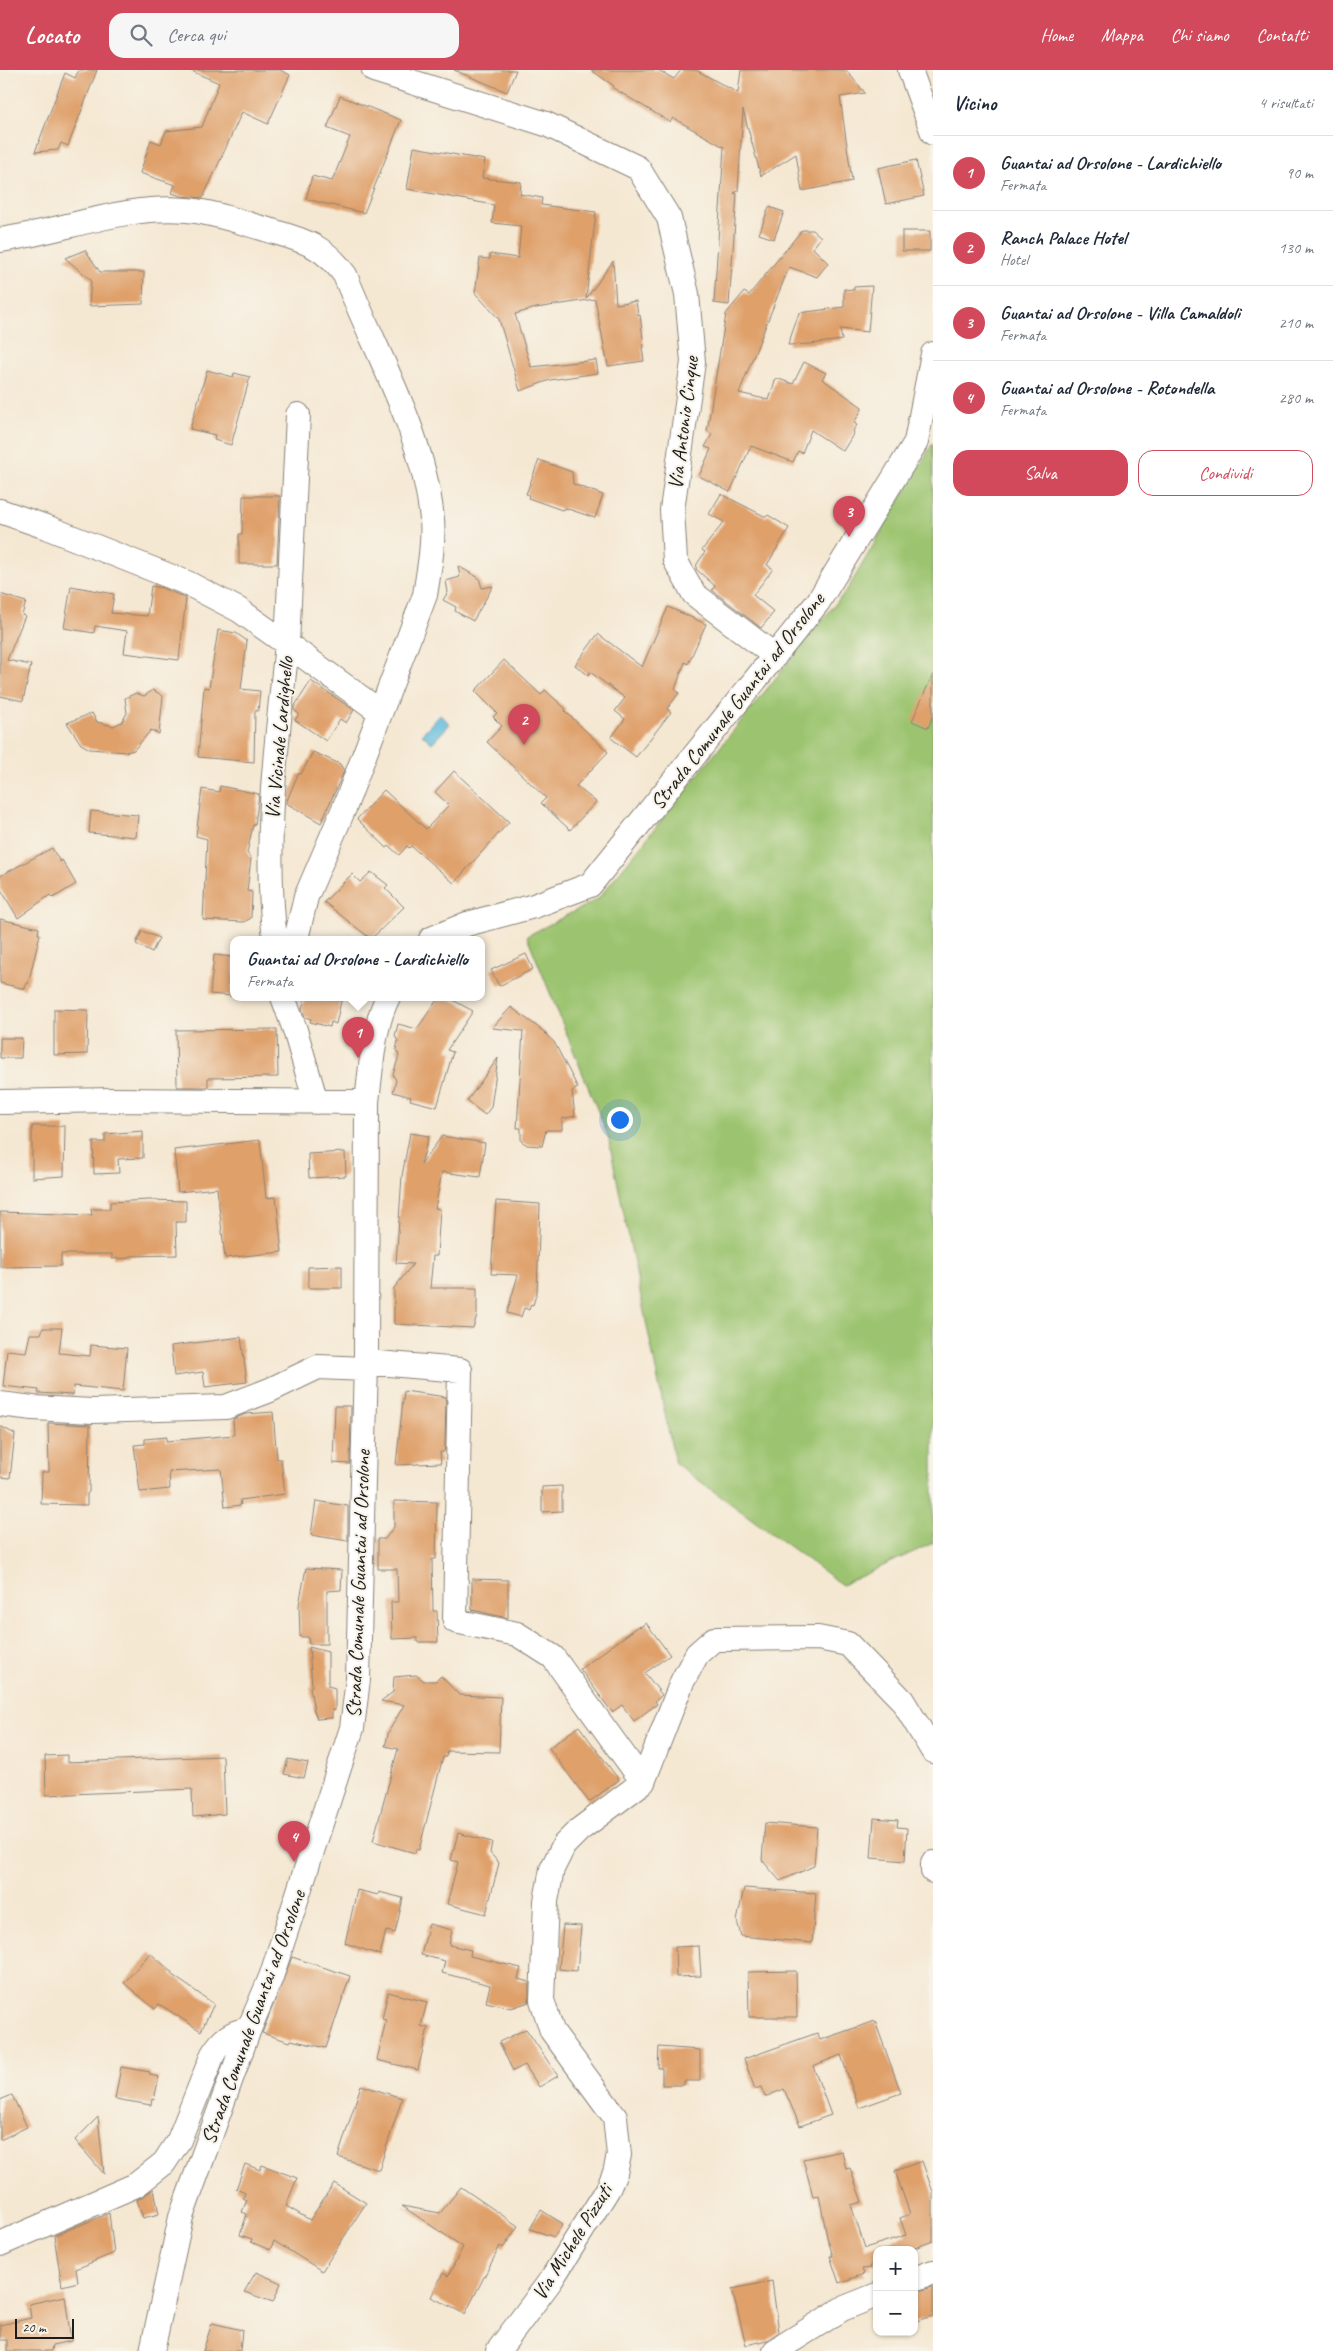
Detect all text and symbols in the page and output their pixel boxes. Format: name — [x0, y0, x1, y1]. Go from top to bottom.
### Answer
search box — [109, 13, 459, 58]
text: Locato — [25, 20, 79, 50]
icon: search — [127, 21, 155, 49]
text: Cerca qui — [167, 23, 226, 47]
text: Home — [1041, 24, 1073, 46]
text: Mappa — [1101, 24, 1143, 46]
text: Chi siamo — [1171, 24, 1229, 46]
text: Contatti — [1257, 24, 1308, 46]
text: Vicino — [953, 90, 996, 116]
text: 4 risultati — [1259, 93, 1313, 113]
text: Guantai ad Orsolone - Lardichiello — [1000, 151, 1221, 175]
text: 1 — [965, 163, 973, 183]
text: 90 m — [1286, 163, 1313, 183]
text: Fermata — [1000, 175, 1046, 195]
text: Ranch Palace Hotel — [1000, 226, 1126, 250]
text: 2 — [965, 238, 973, 258]
text: 130 m — [1279, 238, 1313, 258]
text: Hotel — [1000, 250, 1028, 270]
text: Guantai ad Orsolone - Villa Camaldoli — [1000, 301, 1240, 325]
text: 3 — [965, 313, 973, 333]
text: 210 m — [1279, 313, 1313, 333]
text: Fermata — [1000, 325, 1046, 345]
street label: Via Antonio Cinque — [662, 354, 704, 491]
text: Guantai ad Orsolone - Rotondella — [1000, 376, 1214, 400]
text: 4 — [965, 388, 973, 408]
text: 280 m — [1279, 388, 1313, 408]
text: Fermata — [1000, 400, 1046, 420]
button: Salva — [953, 450, 1128, 496]
button: Condividi — [1138, 450, 1313, 496]
pin: 3 — [833, 496, 865, 537]
street label: Strada Comunale Guantai ad Orsolone — [644, 586, 831, 815]
street label: Via Vicinale Lardighello — [259, 654, 299, 820]
pin: 2 — [508, 704, 540, 745]
popup — [230, 936, 485, 1001]
text: Guantai ad Orsolone - Lardichiello — [247, 947, 468, 971]
text: Fermata — [247, 971, 293, 991]
pin: 1 — [342, 1017, 374, 1058]
your location — [607, 1107, 633, 1133]
street label: Strada Comunale Guantai ad Orsolone — [340, 1448, 376, 1718]
pin: 4 — [278, 1821, 310, 1862]
street label: Strada Comunale Guantai ad Orsolone — [195, 1885, 311, 2147]
street label: Via Michele Pizzuti — [526, 2177, 620, 2305]
map controls — [873, 2246, 918, 2336]
button: + — [873, 2246, 918, 2291]
button: − — [873, 2291, 918, 2336]
scale bar — [15, 2316, 74, 2339]
text: 20 m — [22, 2319, 46, 2336]

